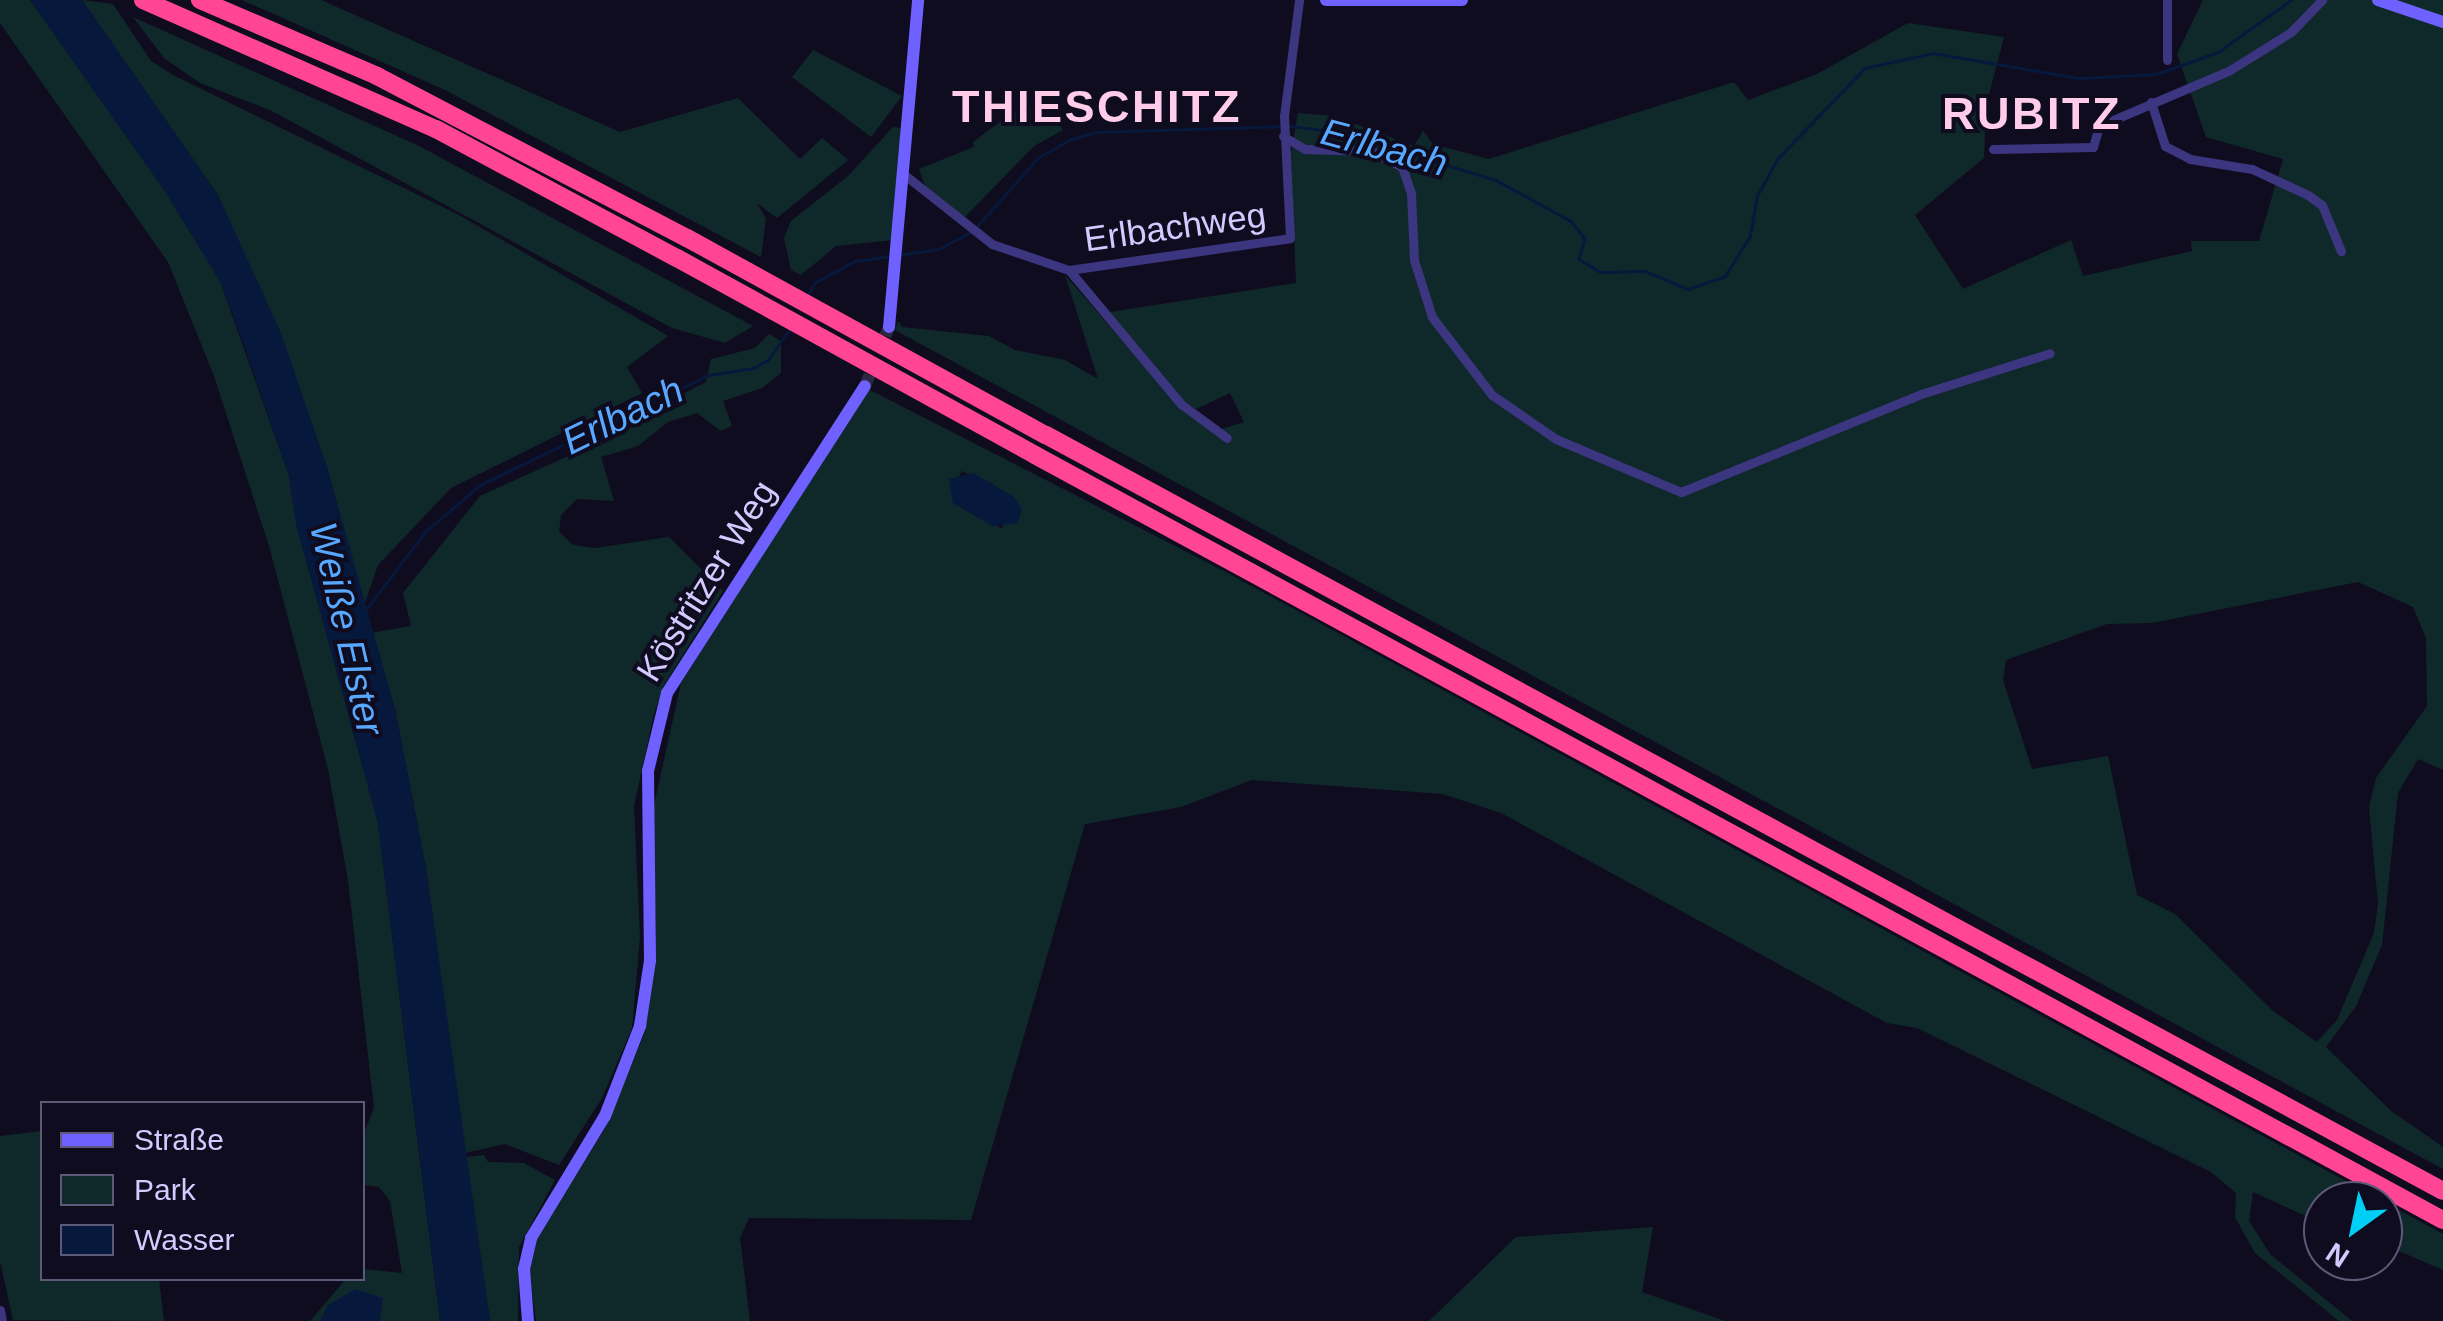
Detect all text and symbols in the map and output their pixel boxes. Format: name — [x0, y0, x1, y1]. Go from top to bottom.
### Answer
district label: THIESCHITZ — [952, 80, 1242, 134]
district label: RUBITZ — [1942, 87, 2122, 141]
water label: Erlbach — [1316, 109, 1452, 187]
street label: Erlbachweg — [1082, 193, 1268, 261]
water label: Erlbach — [555, 367, 691, 465]
street label: Köstritzer Weg — [628, 473, 784, 689]
water label: Weiße Elster — [299, 518, 393, 740]
legend — [40, 1101, 365, 1281]
text: Straße — [134, 1123, 224, 1156]
text: Park — [134, 1173, 196, 1206]
north arrow — [2303, 1181, 2403, 1281]
text: Wasser — [134, 1223, 235, 1256]
text: N — [2321, 1236, 2354, 1273]

